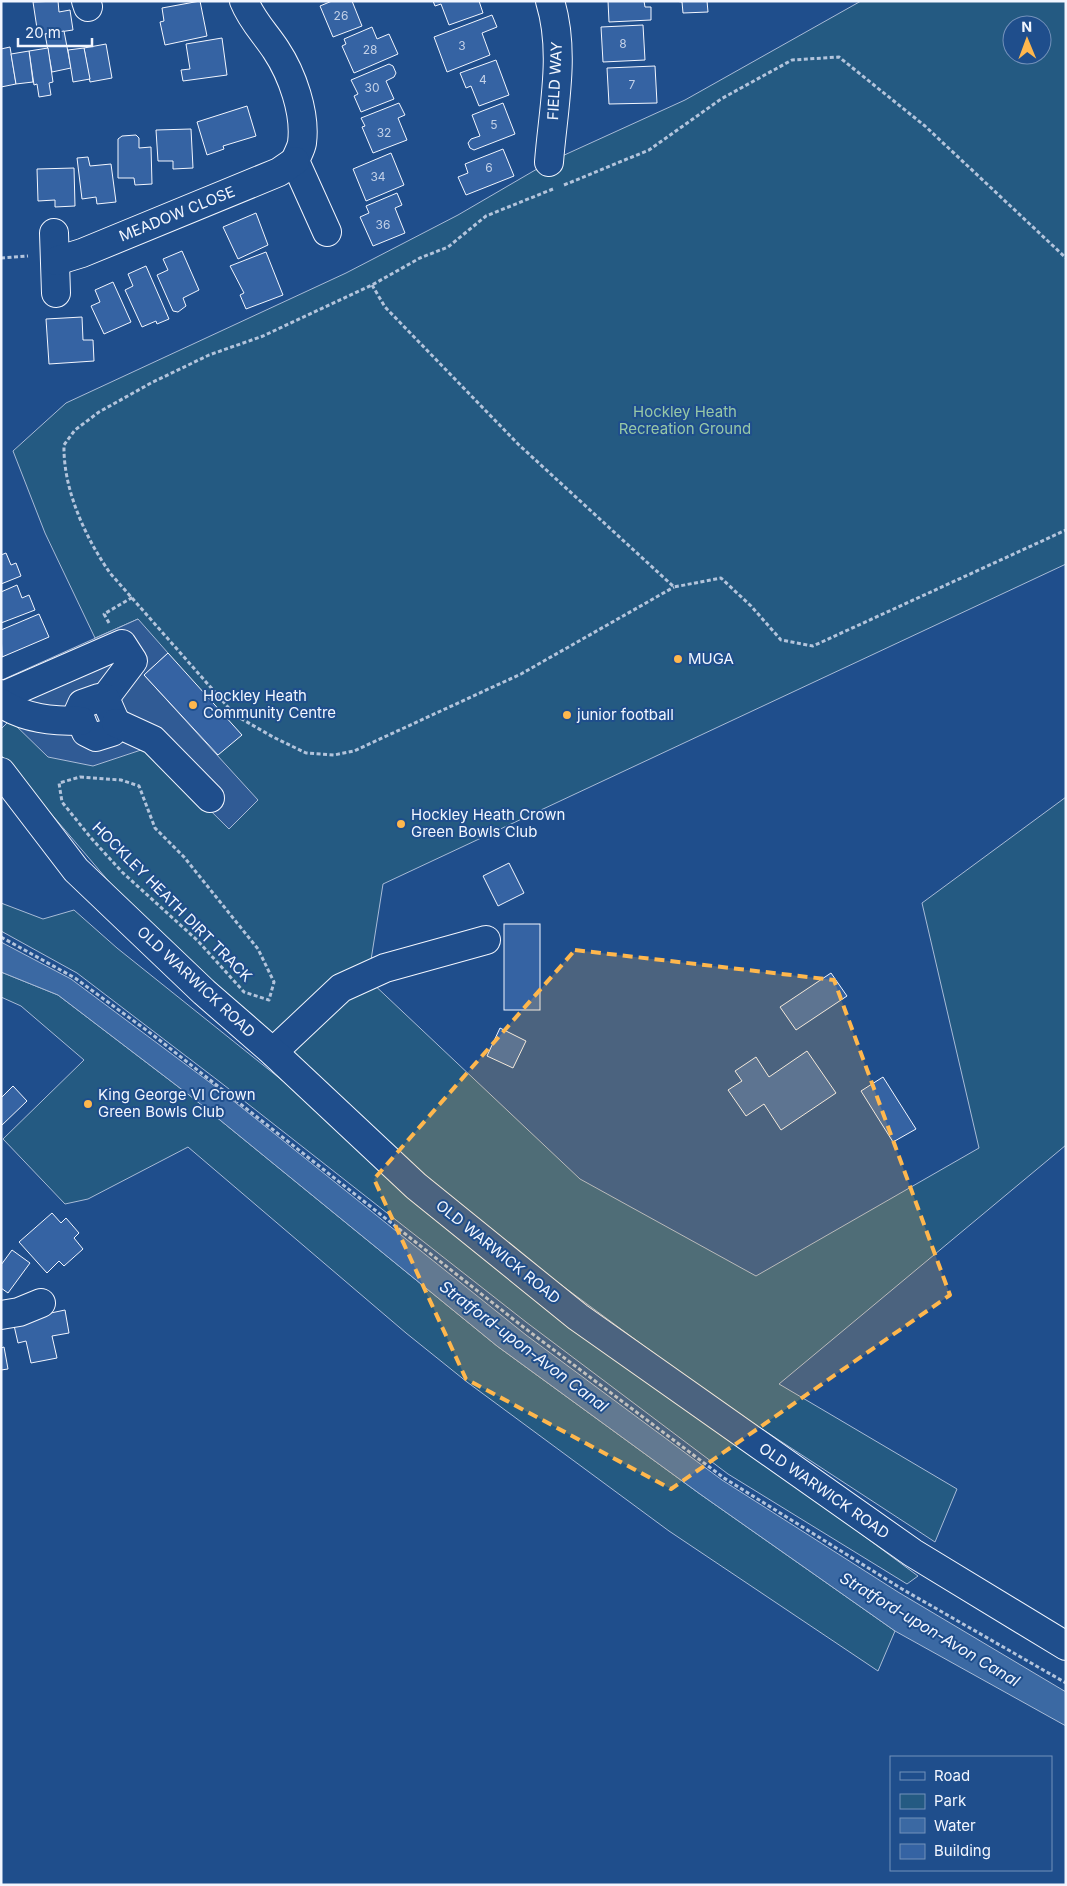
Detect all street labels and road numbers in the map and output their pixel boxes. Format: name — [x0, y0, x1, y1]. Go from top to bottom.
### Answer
street label: FIELD WAY — [543, 41, 566, 121]
street label: MEADOW CLOSE — [116, 182, 238, 245]
street label: HOCKLEY HEATH DIRT TRACK — [88, 818, 256, 986]
street label: OLD WARWICK ROAD — [133, 922, 259, 1041]
street label: OLD WARWICK ROAD — [432, 1196, 564, 1308]
street label: OLD WARWICK ROAD — [755, 1438, 893, 1543]

